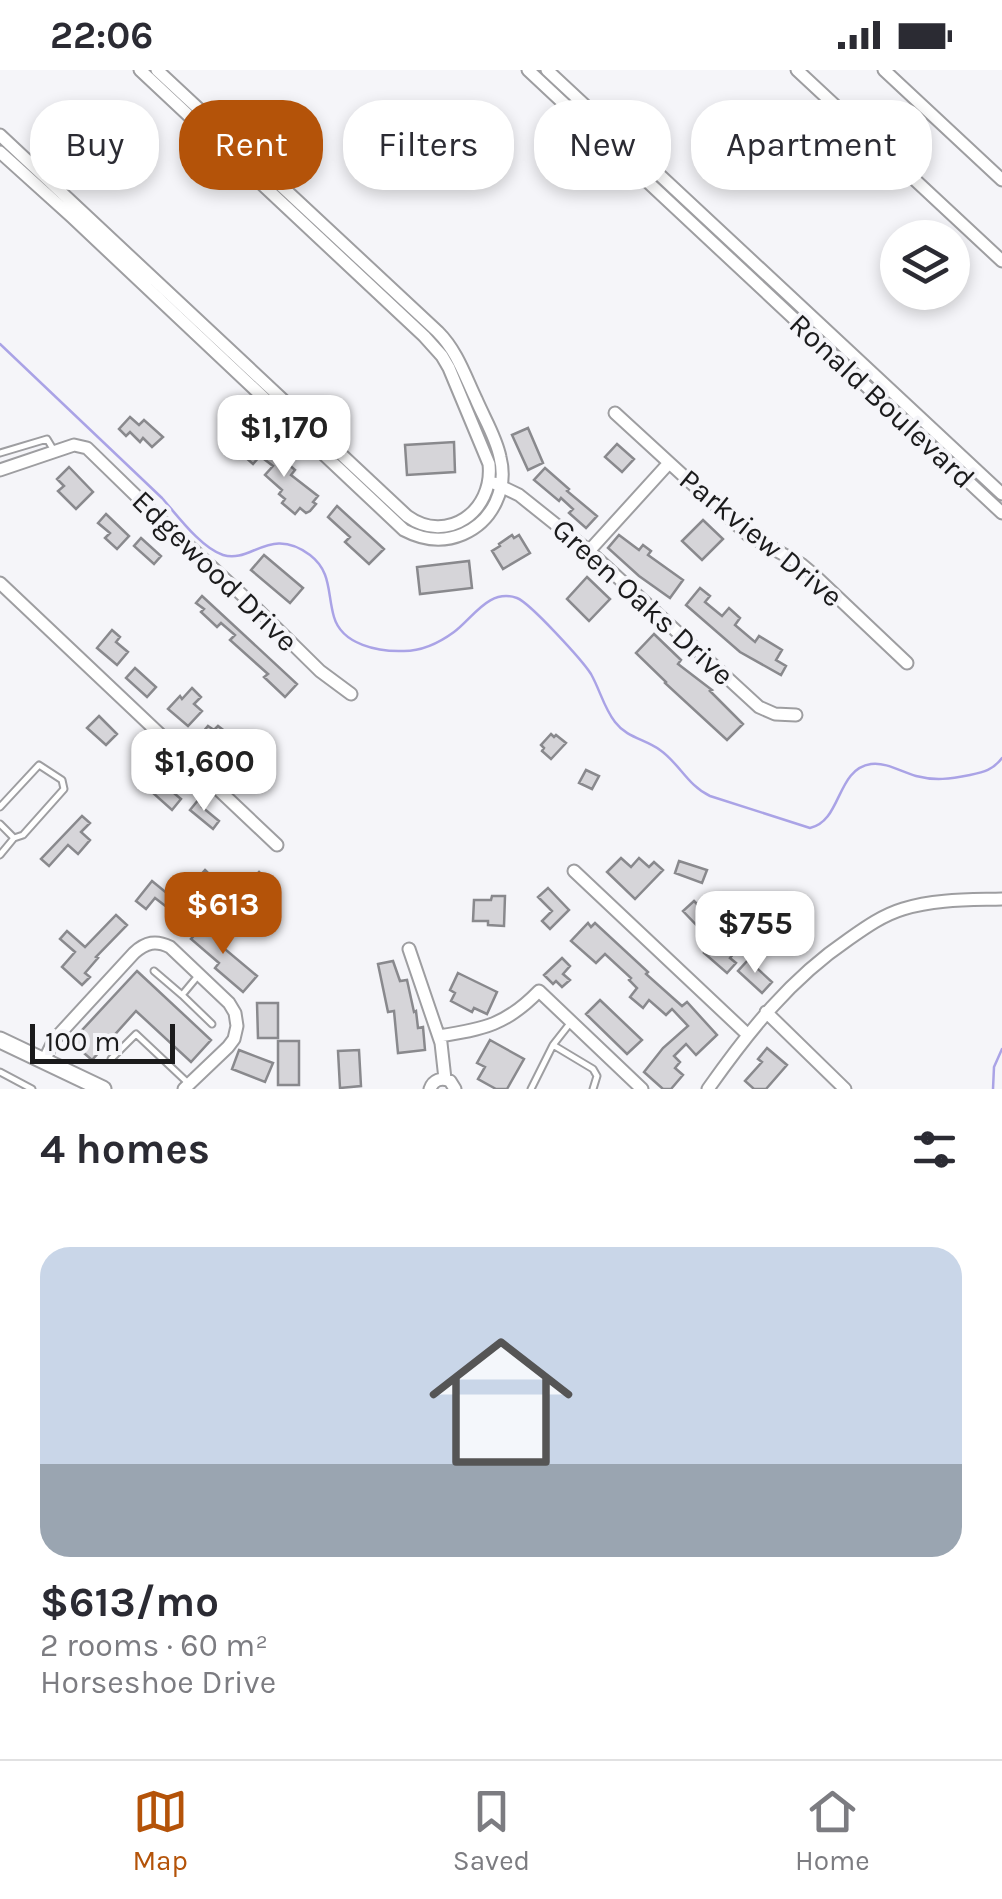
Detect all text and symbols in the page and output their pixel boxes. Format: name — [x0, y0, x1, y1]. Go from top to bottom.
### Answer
text: 22:06 — [50, 13, 153, 58]
chip: Buy — [30, 100, 159, 190]
chip: Rent — [179, 100, 323, 190]
chip: Filters — [343, 100, 514, 190]
chip: New — [534, 100, 671, 190]
chip: Apartment — [691, 100, 932, 190]
map controls — [880, 220, 970, 310]
button: layers — [880, 220, 970, 310]
street label: Ronald Boulevard — [782, 306, 982, 496]
pin: $1,170 — [203, 395, 365, 480]
text: $1,170 — [239, 409, 329, 446]
street label: Parkview Drive — [672, 461, 850, 615]
street label: Edgewood Drive — [125, 483, 305, 659]
street label: Green Oaks Drive — [545, 511, 741, 693]
pin: $1,600 — [123, 729, 285, 814]
text: $1,600 — [153, 743, 255, 780]
pin: $613 — [164, 872, 282, 957]
text: $613 — [187, 886, 259, 923]
pin: $755 — [696, 891, 814, 976]
text: $755 — [717, 905, 793, 942]
scale bar — [30, 1019, 175, 1064]
text: 100 m — [45, 1025, 120, 1058]
icon: filters — [907, 1122, 962, 1177]
text: 4 homes — [40, 1124, 210, 1174]
icon: home — [411, 1312, 591, 1492]
text: $613/mo — [40, 1577, 219, 1627]
text: 2 rooms · 60 m² — [40, 1627, 268, 1664]
text: Horseshoe Drive — [40, 1664, 276, 1701]
tab: Map — [132, 1784, 188, 1877]
tab: Saved — [453, 1784, 530, 1877]
tab: Home — [795, 1784, 870, 1877]

